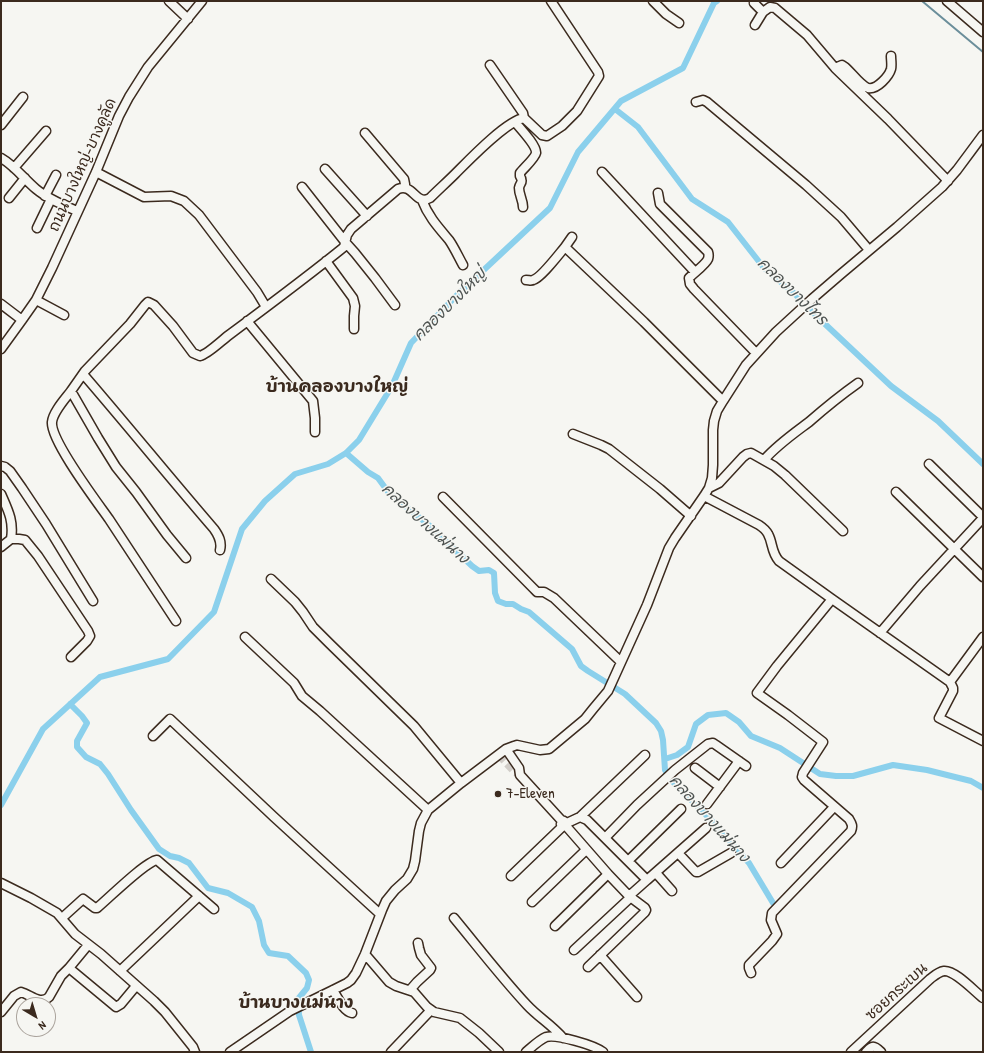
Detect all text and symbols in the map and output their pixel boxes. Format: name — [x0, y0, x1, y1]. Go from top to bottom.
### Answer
street label: ถนนบางใหญ่-บางคูลัด — [45, 96, 121, 234]
water label: คลองบางไทร — [753, 254, 831, 330]
water label: คลองบางใหญ่ — [410, 265, 490, 345]
district label: บ้านคลองบางใหญ่ — [266, 377, 408, 397]
water label: คลองบางแม่นาง — [377, 480, 473, 568]
water label: คลองบางแม่นาง — [665, 771, 753, 867]
place label: 7-Eleven — [506, 785, 555, 803]
marker: 7-Eleven — [493, 789, 503, 799]
street label: ซอยกระเบน — [862, 960, 932, 1024]
district label: บ้านบางแม่นาง — [238, 993, 354, 1013]
north arrow — [16, 997, 56, 1037]
text: N — [36, 1018, 49, 1033]

